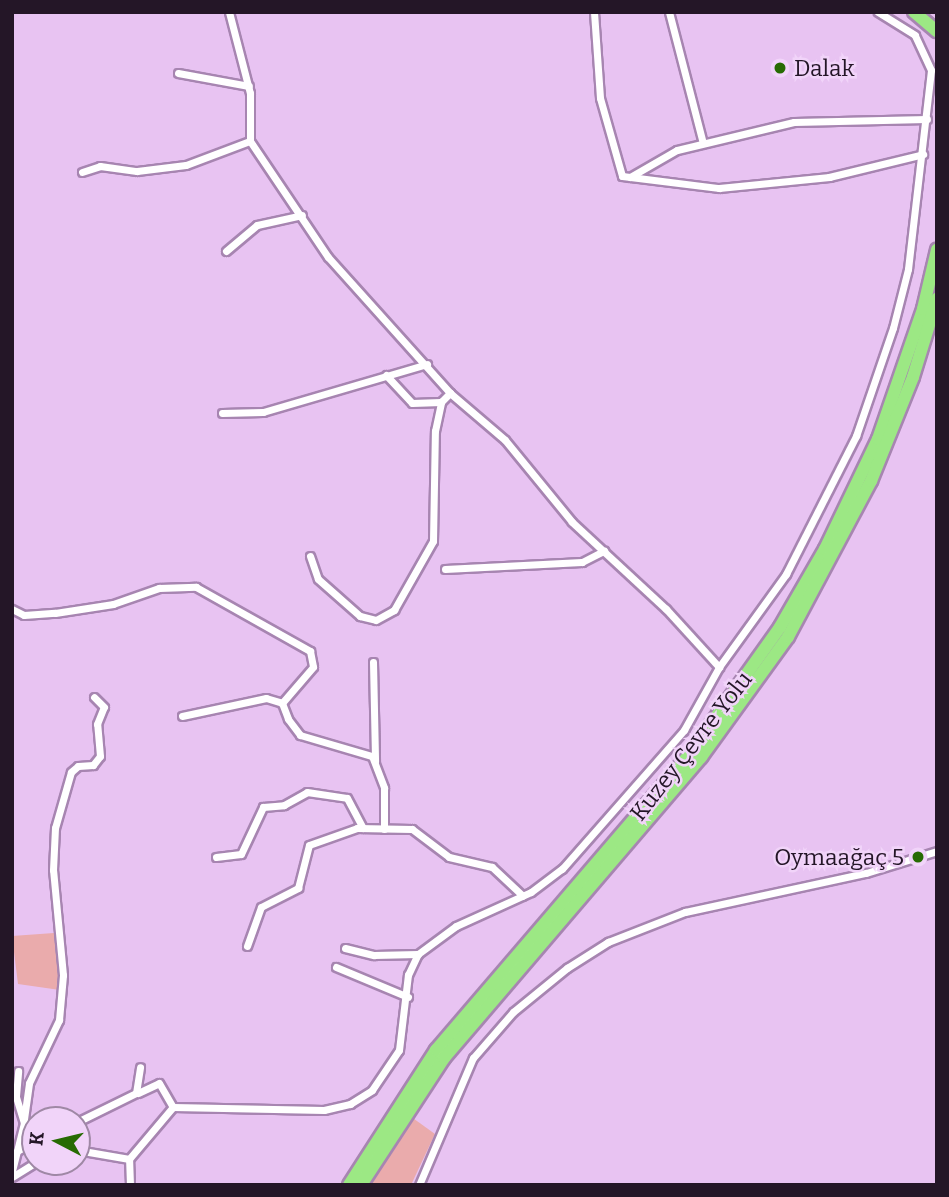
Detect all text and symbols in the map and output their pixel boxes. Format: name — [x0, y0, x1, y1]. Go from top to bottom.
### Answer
place label: Dalak — [794, 54, 855, 82]
marker: Dalak — [772, 60, 788, 76]
street label: Kuzey Çevre Yolu — [624, 666, 758, 826]
place label: Oymaağaç 5 — [774, 843, 904, 871]
marker: Oymaağaç 5 — [910, 849, 926, 865]
north arrow — [21, 1106, 91, 1176]
text: K — [24, 1130, 49, 1147]

